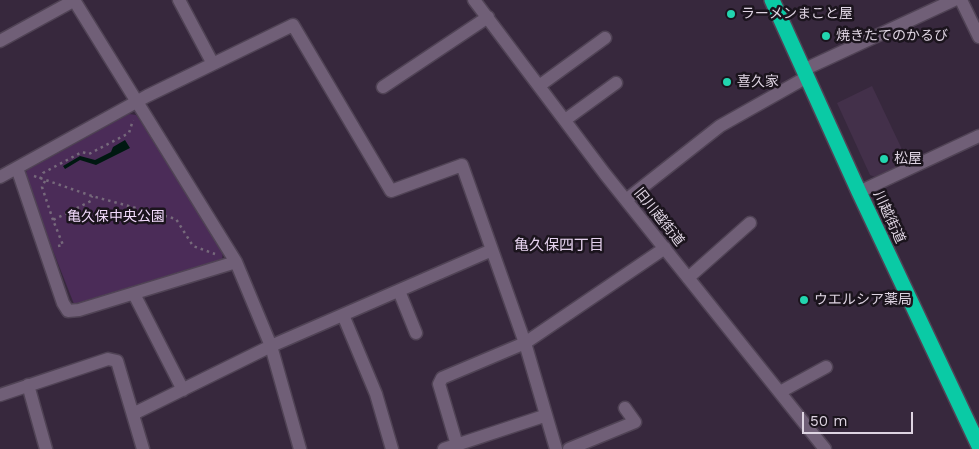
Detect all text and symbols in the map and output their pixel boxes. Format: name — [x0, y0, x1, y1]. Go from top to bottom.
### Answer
place label: ラーメンまこと屋 — [741, 6, 853, 22]
marker: ラーメンまこと屋 — [725, 8, 737, 20]
place label: 焼きたてのかるび — [836, 28, 948, 44]
marker: 焼きたてのかるび — [820, 30, 832, 42]
place label: 喜久家 — [737, 74, 779, 90]
marker: 喜久家 — [721, 76, 733, 88]
place label: 松屋 — [894, 151, 922, 167]
marker: 松屋 — [878, 153, 890, 165]
street label: 旧川越街道 — [630, 185, 688, 249]
street label: 川越街道 — [870, 188, 908, 246]
park label: 亀久保中央公園 — [67, 209, 165, 225]
district label: 亀久保四丁目 — [514, 237, 604, 255]
place label: ウエルシア薬局 — [814, 292, 912, 308]
marker: ウエルシア薬局 — [798, 294, 810, 306]
scale bar — [804, 402, 915, 434]
text: 50 m — [810, 412, 847, 430]

